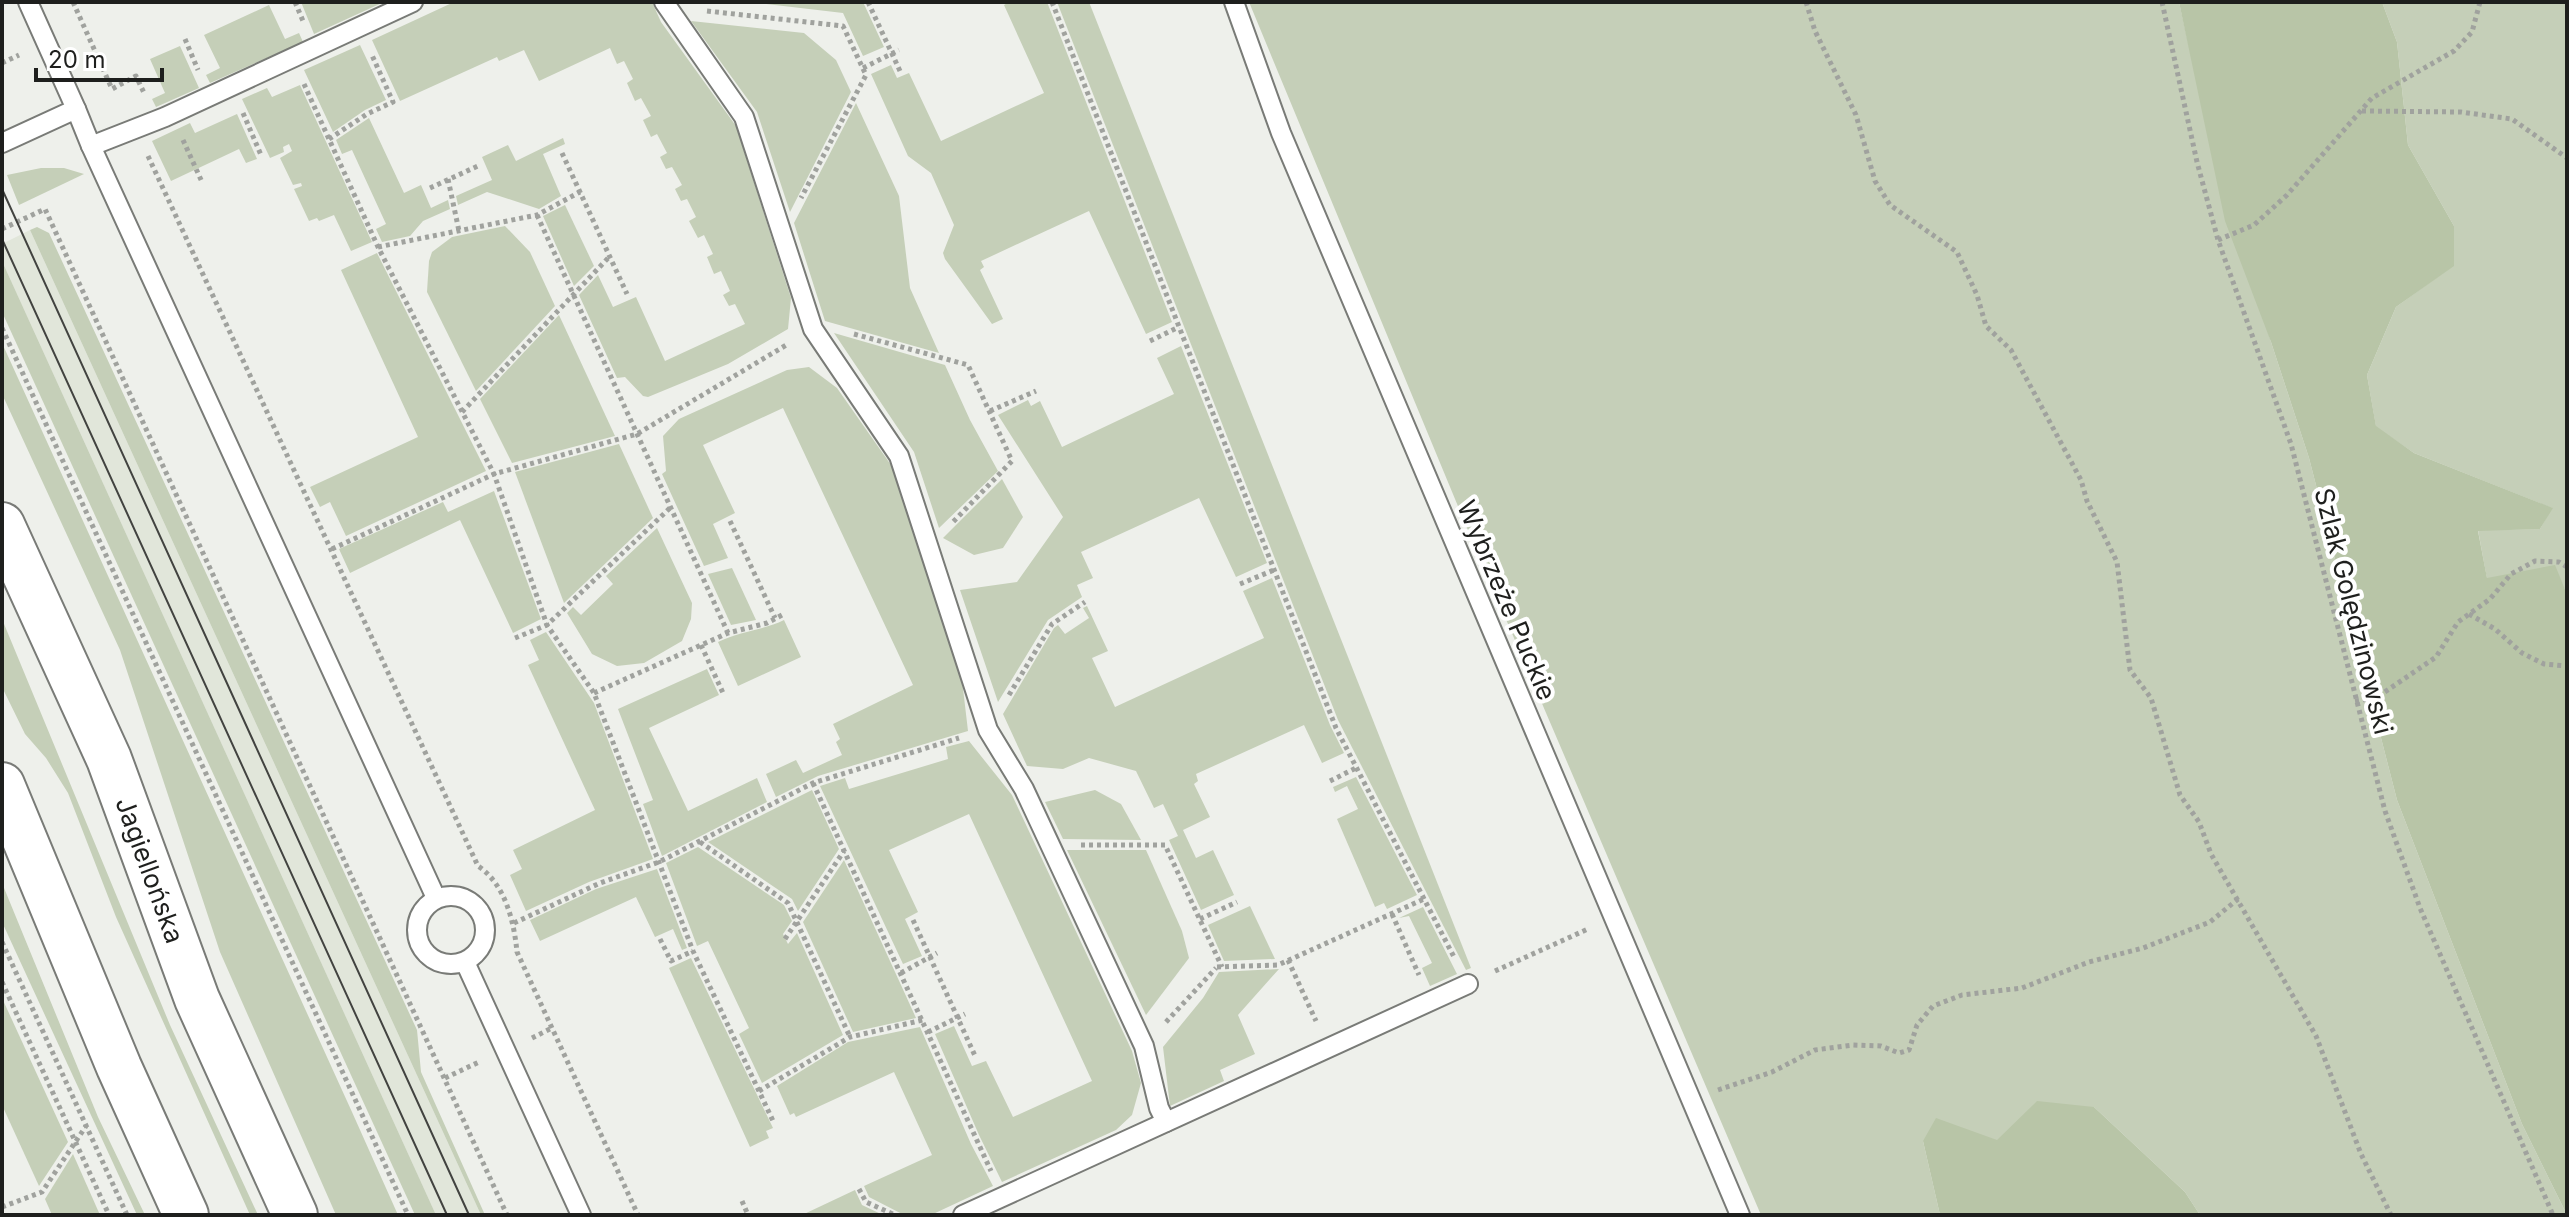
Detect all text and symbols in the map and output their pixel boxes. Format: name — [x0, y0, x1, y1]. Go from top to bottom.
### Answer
scale bar — [36, 32, 162, 82]
text: 20 m — [48, 45, 106, 74]
street label: Szlak Golędzinowski — [2308, 485, 2400, 737]
street label: Wybrzeże Puckie — [1451, 496, 1563, 704]
street label: Jagiellońska — [109, 793, 191, 947]

